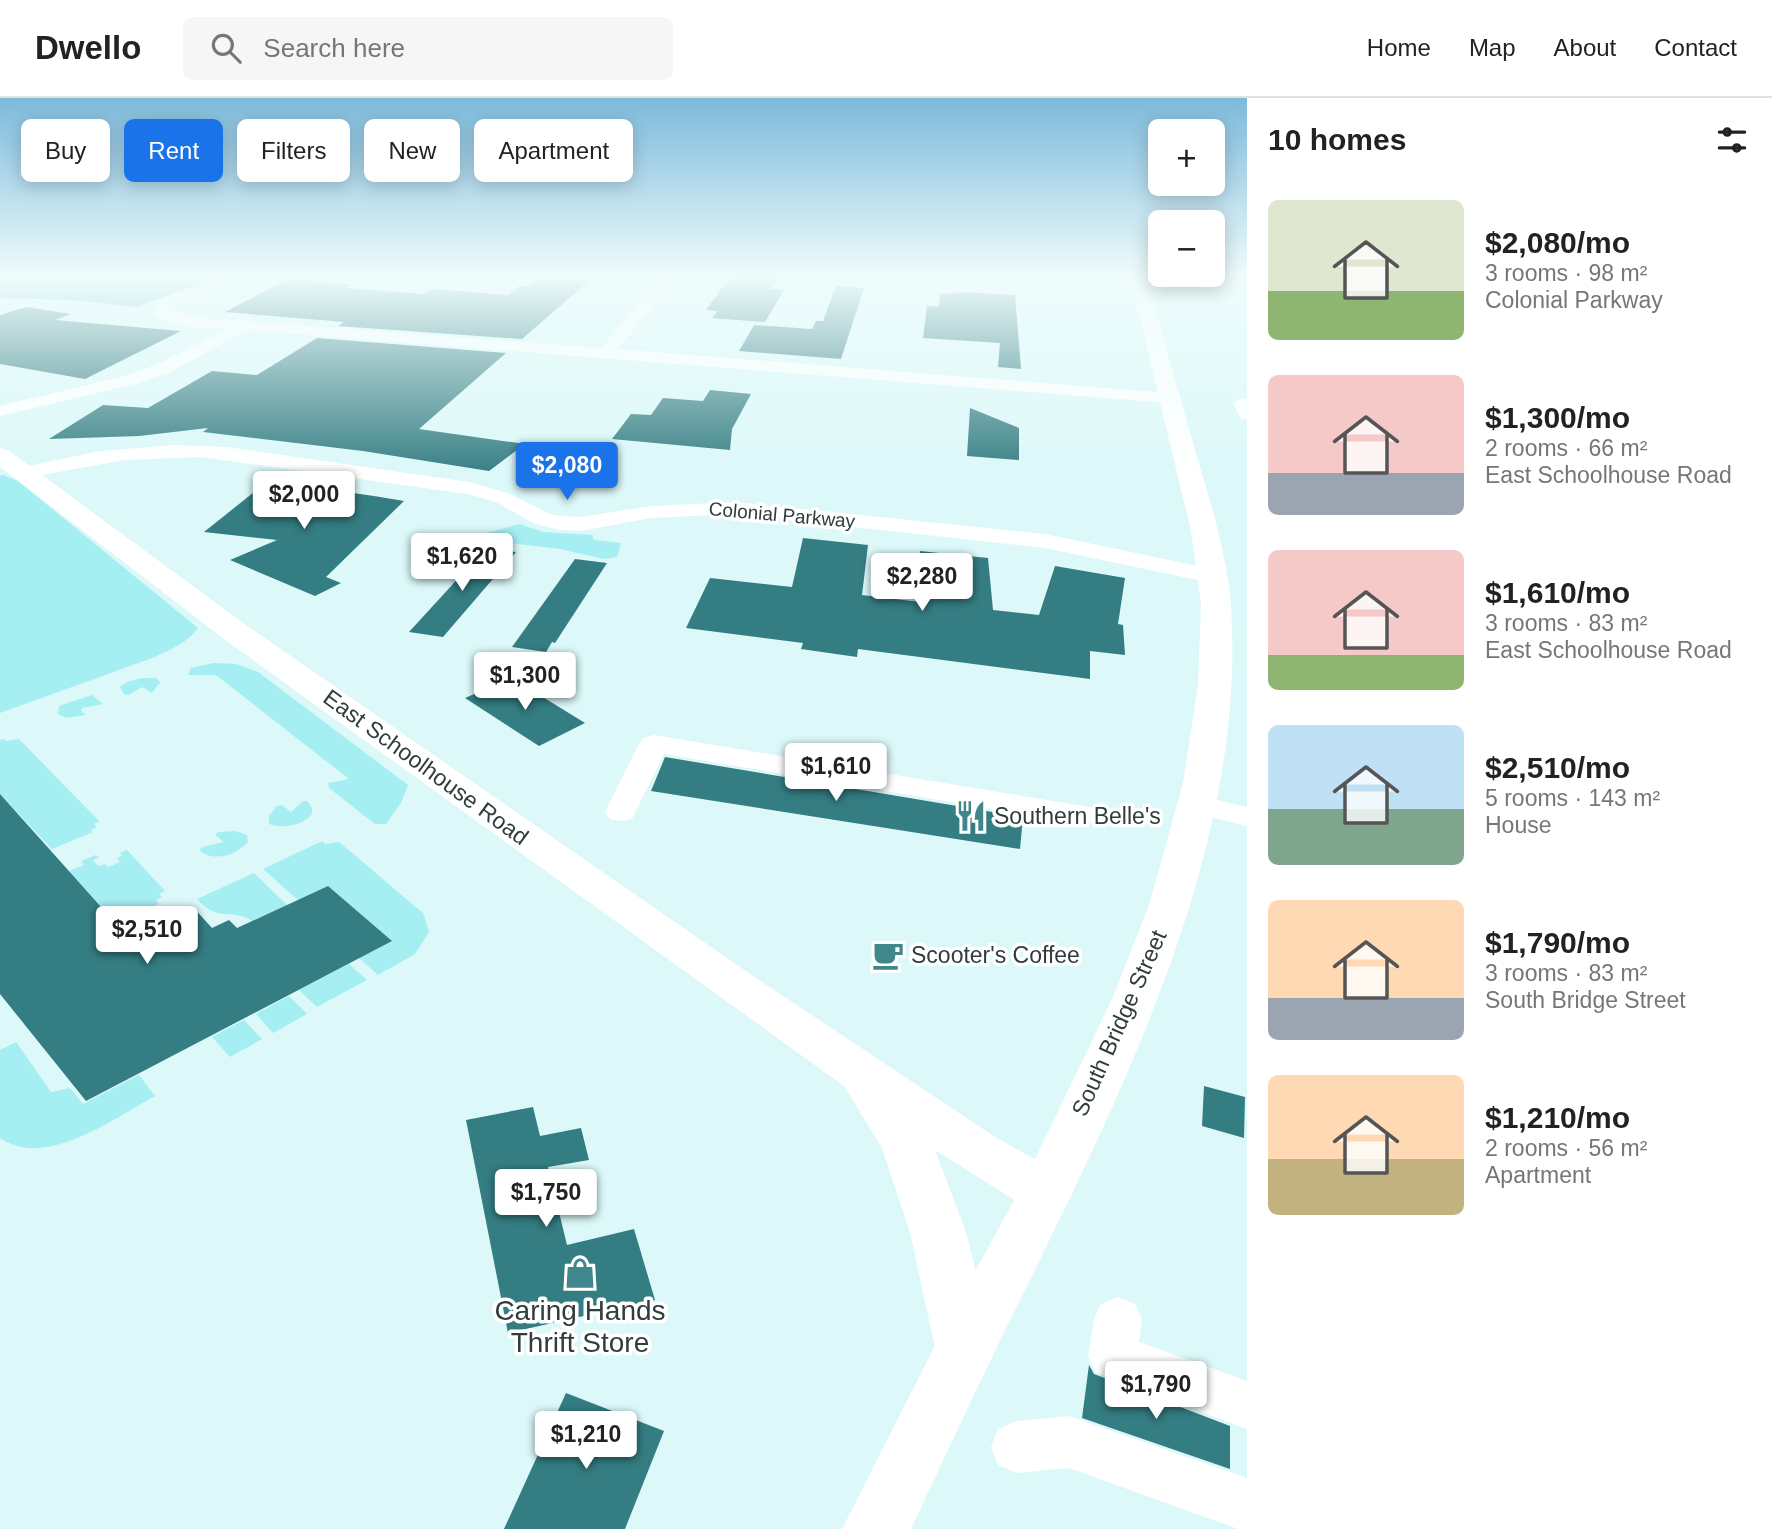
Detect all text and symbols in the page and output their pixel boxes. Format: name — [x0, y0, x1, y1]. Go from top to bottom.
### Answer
search box — [183, 17, 673, 80]
text: Dwello — [35, 29, 141, 66]
icon: search — [207, 29, 245, 67]
text: Search here — [263, 33, 405, 63]
text: Home — [1367, 34, 1431, 61]
text: Map — [1469, 34, 1516, 61]
text: About — [1554, 34, 1616, 61]
text: Contact — [1654, 34, 1737, 61]
chip: Buy — [21, 119, 110, 182]
chip: Rent — [124, 119, 223, 182]
chip: Filters — [237, 119, 350, 182]
chip: New — [364, 119, 460, 182]
chip: Apartment — [474, 119, 633, 182]
map controls — [1148, 119, 1225, 287]
button: + — [1148, 119, 1225, 196]
icon: filters — [1713, 121, 1751, 159]
text: 10 homes — [1268, 123, 1406, 156]
button: − — [1148, 210, 1225, 287]
text: $2,080/mo — [1485, 226, 1630, 259]
icon: home — [1324, 228, 1408, 312]
text: 3 rooms · 98 m² — [1485, 260, 1647, 286]
text: Colonial Parkway — [1485, 287, 1663, 313]
text: $1,300/mo — [1485, 401, 1630, 434]
icon: home — [1324, 403, 1408, 487]
text: 2 rooms · 66 m² — [1485, 435, 1647, 461]
pin: $2,080 — [510, 442, 624, 502]
text: $2,080 — [532, 452, 602, 478]
text: East Schoolhouse Road — [1485, 462, 1732, 488]
pin: $2,000 — [247, 472, 361, 531]
text: $2,000 — [269, 481, 339, 507]
street label: Colonial Parkway — [708, 498, 857, 532]
pin: $1,620 — [405, 533, 519, 593]
text: $1,620 — [427, 543, 497, 569]
pin: $2,280 — [865, 554, 979, 613]
text: $2,280 — [887, 563, 957, 589]
text: $1,610/mo — [1485, 576, 1630, 609]
icon: home — [1324, 578, 1408, 662]
text: 3 rooms · 83 m² — [1485, 610, 1647, 636]
text: East Schoolhouse Road — [1485, 637, 1732, 663]
pin: $1,300 — [468, 652, 582, 712]
text: $1,300 — [490, 662, 560, 688]
street label: East Schoolhouse Road — [319, 684, 533, 850]
pin: $1,610 — [779, 744, 893, 803]
text: $2,510/mo — [1485, 751, 1630, 784]
text: $1,610 — [801, 753, 871, 779]
icon: home — [1324, 753, 1408, 837]
text: 5 rooms · 143 m² — [1485, 785, 1660, 811]
restaurant icon: Southern Belle's — [954, 799, 988, 833]
place label: Southern Belle's — [994, 803, 1161, 829]
text: House — [1485, 812, 1551, 838]
pin: $2,510 — [90, 906, 204, 966]
text: $2,510 — [112, 916, 182, 942]
street label: South Bridge Street — [1066, 925, 1172, 1120]
text: $1,790/mo — [1485, 926, 1630, 959]
icon: home — [1324, 928, 1408, 1012]
cafe icon: Scooter's Coffee — [871, 938, 905, 972]
place label: Scooter's Coffee — [911, 942, 1080, 968]
text: 3 rooms · 83 m² — [1485, 960, 1647, 986]
text: South Bridge Street — [1485, 987, 1686, 1013]
text: $1,210/mo — [1485, 1101, 1630, 1134]
icon: home — [1324, 1103, 1408, 1187]
text: 2 rooms · 56 m² — [1485, 1135, 1647, 1161]
text: Apartment — [1485, 1162, 1591, 1188]
pin: $1,750 — [489, 1170, 603, 1229]
text: $1,750 — [511, 1179, 581, 1205]
shop icon: Caring Hands Thrift Store — [563, 1256, 597, 1290]
place label: Caring Hands Thrift Store — [494, 1295, 666, 1358]
pin: $1,790 — [1099, 1362, 1213, 1421]
text: $1,790 — [1121, 1371, 1191, 1397]
pin: $1,210 — [529, 1412, 643, 1471]
text: $1,210 — [551, 1421, 621, 1447]

